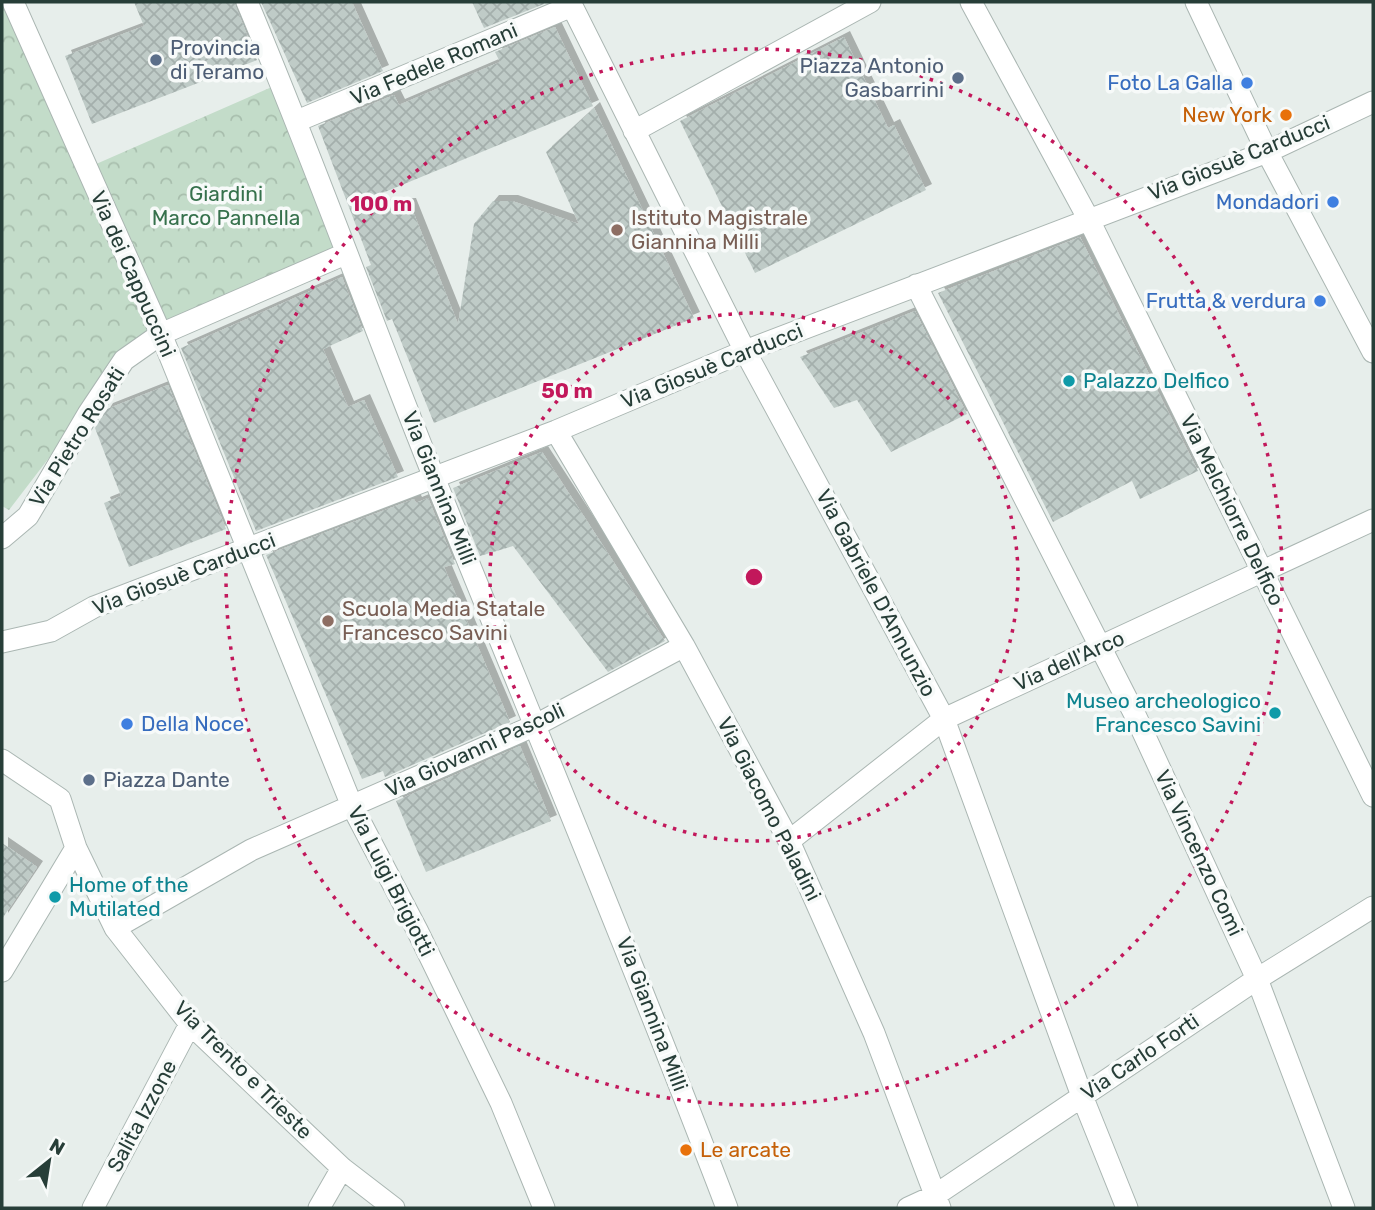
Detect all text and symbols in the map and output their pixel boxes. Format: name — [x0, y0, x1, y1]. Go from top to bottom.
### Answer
street label: Via Fedele Romani — [346, 17, 521, 110]
place label: Provincia di Teramo — [170, 35, 264, 84]
marker: Provincia di Teramo — [148, 52, 164, 68]
place label: Piazza Antonio Gasbarrini — [800, 53, 944, 102]
marker: Piazza Antonio Gasbarrini — [950, 70, 966, 86]
place label: Foto La Galla — [1107, 70, 1233, 95]
marker: Foto La Galla — [1239, 75, 1255, 91]
place label: New York — [1182, 102, 1272, 127]
marker: New York — [1278, 107, 1294, 123]
street label: Via Giosuè Carducci — [1144, 110, 1333, 205]
park label: Giardini Marco Pannella — [152, 181, 300, 230]
street label: Via dei Cappuccini — [86, 187, 181, 361]
place label: Mondadori — [1216, 189, 1319, 214]
text: 100 m — [350, 191, 412, 216]
marker: Mondadori — [1325, 194, 1341, 210]
place label: Istituto Magistrale Giannina Milli — [631, 205, 808, 254]
marker: Istituto Magistrale Giannina Milli — [609, 222, 625, 238]
place label: Frutta & verdura — [1146, 288, 1306, 313]
marker: Frutta & verdura — [1312, 293, 1328, 309]
street label: Via Giosuè Carducci — [617, 318, 806, 413]
street label: Via Pietro Rosati — [24, 362, 130, 511]
place label: Palazzo Delfico — [1083, 368, 1230, 393]
marker: Palazzo Delfico — [1061, 373, 1077, 389]
text: 50 m — [541, 378, 593, 403]
street label: Via Giannina Milli — [397, 407, 482, 568]
street label: Via Melchiorre Delfico — [1175, 410, 1290, 610]
street label: Via Gabriele D'Annunzio — [811, 485, 942, 701]
street label: Via Giosuè Carducci — [89, 527, 279, 620]
centre of rings — [742, 565, 766, 589]
place label: Scuola Media Statale Francesco Savini — [342, 596, 545, 645]
marker: Scuola Media Statale Francesco Savini — [320, 613, 336, 629]
street label: Via dell'Arco — [1010, 625, 1128, 696]
place label: Museo archeologico Francesco Savini — [1066, 688, 1261, 737]
street label: Via Giovanni Pascoli — [381, 697, 568, 802]
marker: Museo archeologico Francesco Savini — [1267, 705, 1283, 721]
place label: Della Noce — [141, 711, 244, 736]
street label: Via Giacomo Paladini — [712, 713, 827, 905]
marker: Della Noce — [119, 716, 135, 732]
street label: Via Vincenzo Comi — [1150, 766, 1249, 940]
place label: Piazza Dante — [103, 767, 230, 792]
marker: Piazza Dante — [81, 772, 97, 788]
street label: Via Luigi Brigiotti — [343, 801, 440, 960]
place label: Home of the Mutilated — [69, 872, 189, 921]
marker: Home of the Mutilated — [47, 889, 63, 905]
street label: Via Giannina Milli — [611, 933, 693, 1095]
street label: Via Trento e Trieste — [169, 995, 318, 1144]
street label: Via Carlo Forti — [1076, 1008, 1203, 1105]
street label: Salita Izzone — [102, 1055, 182, 1176]
north arrow — [14, 1126, 84, 1196]
text: N — [46, 1133, 69, 1160]
place label: Le arcate — [700, 1137, 791, 1162]
marker: Le arcate — [678, 1142, 694, 1158]

